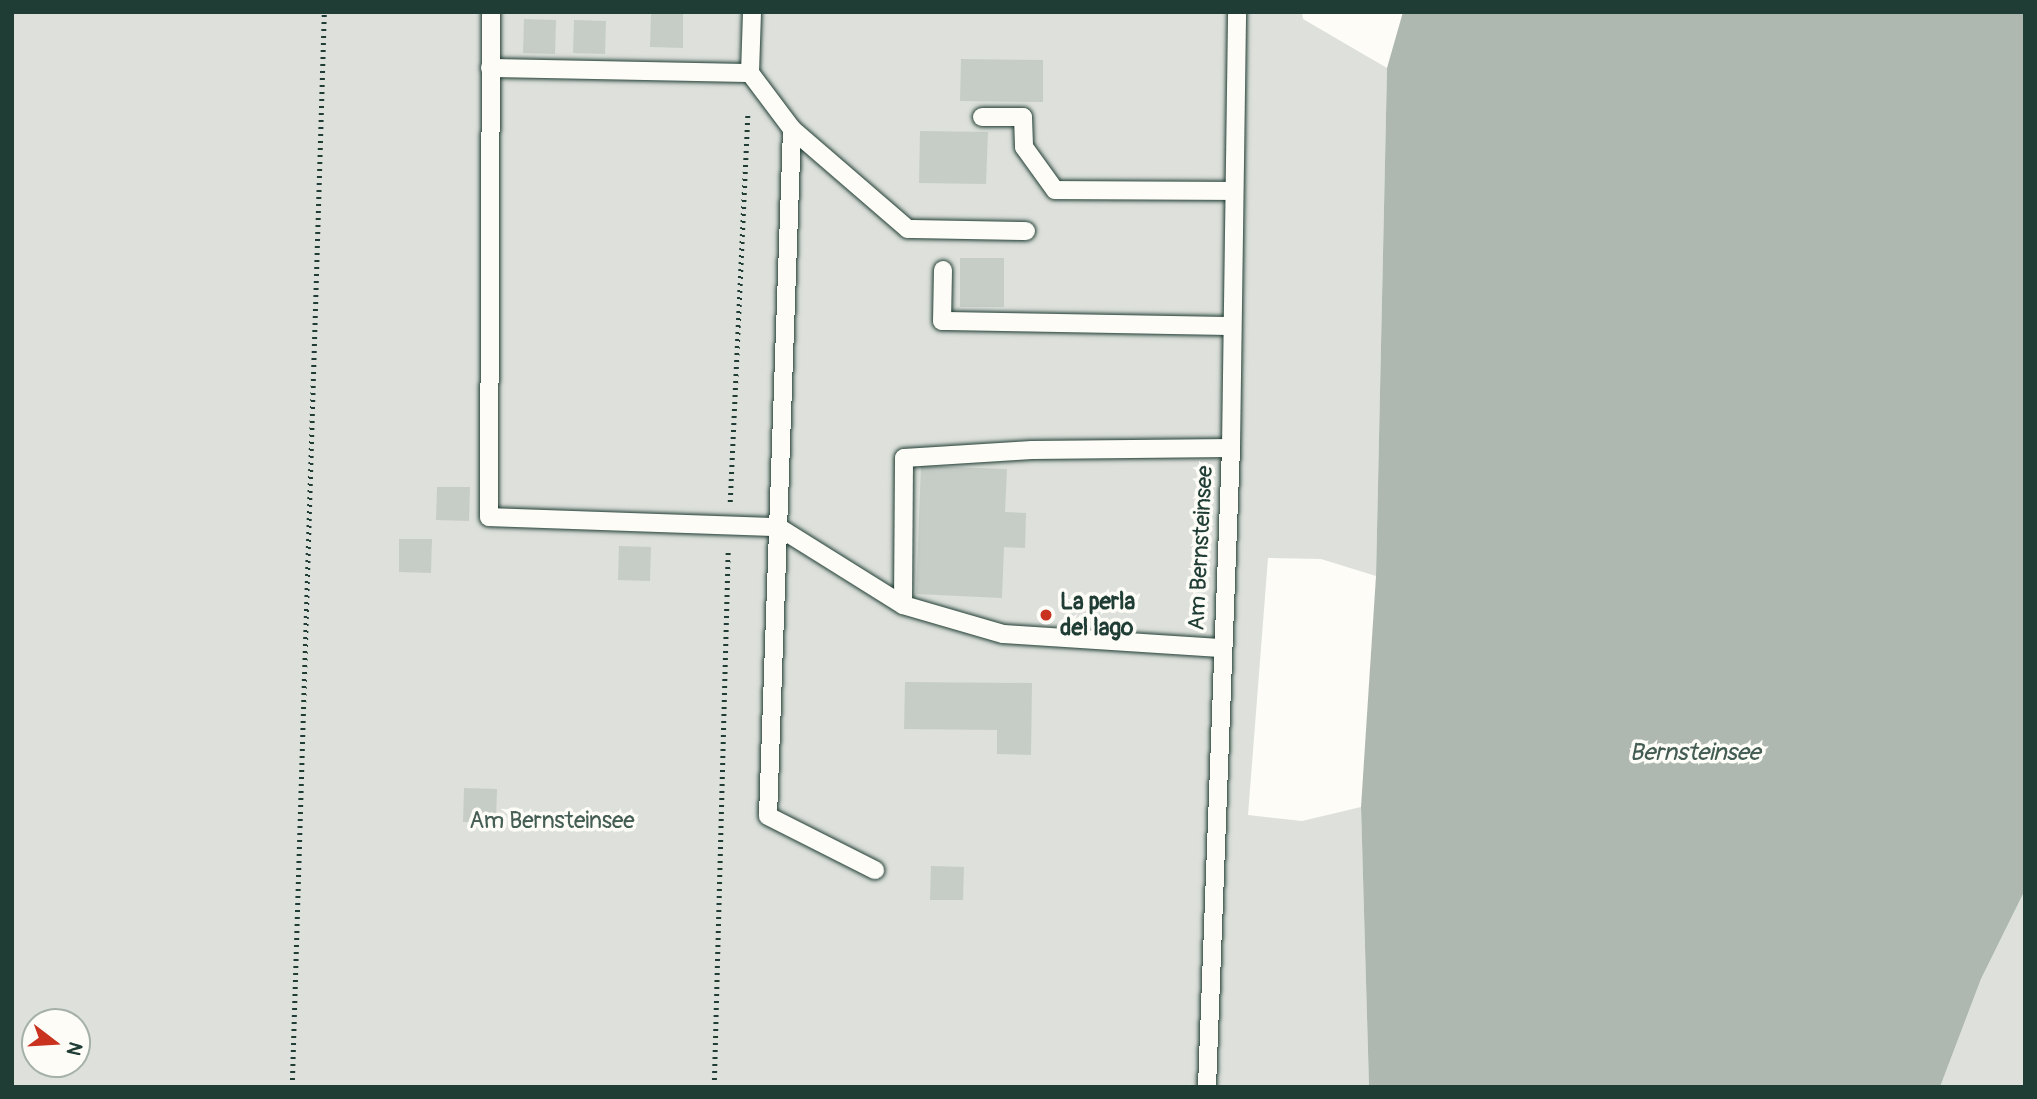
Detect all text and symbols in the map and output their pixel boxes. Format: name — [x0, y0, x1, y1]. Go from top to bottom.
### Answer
street label: Am Bernsteinsee — [1183, 465, 1219, 631]
place label: La perla del lago — [1060, 588, 1135, 642]
marker: La perla del lago — [1038, 607, 1054, 623]
water label: Bernsteinsee — [1630, 739, 1760, 767]
park label: Am Bernsteinsee — [469, 807, 635, 835]
north arrow — [21, 1008, 91, 1078]
text: N — [61, 1039, 88, 1058]

